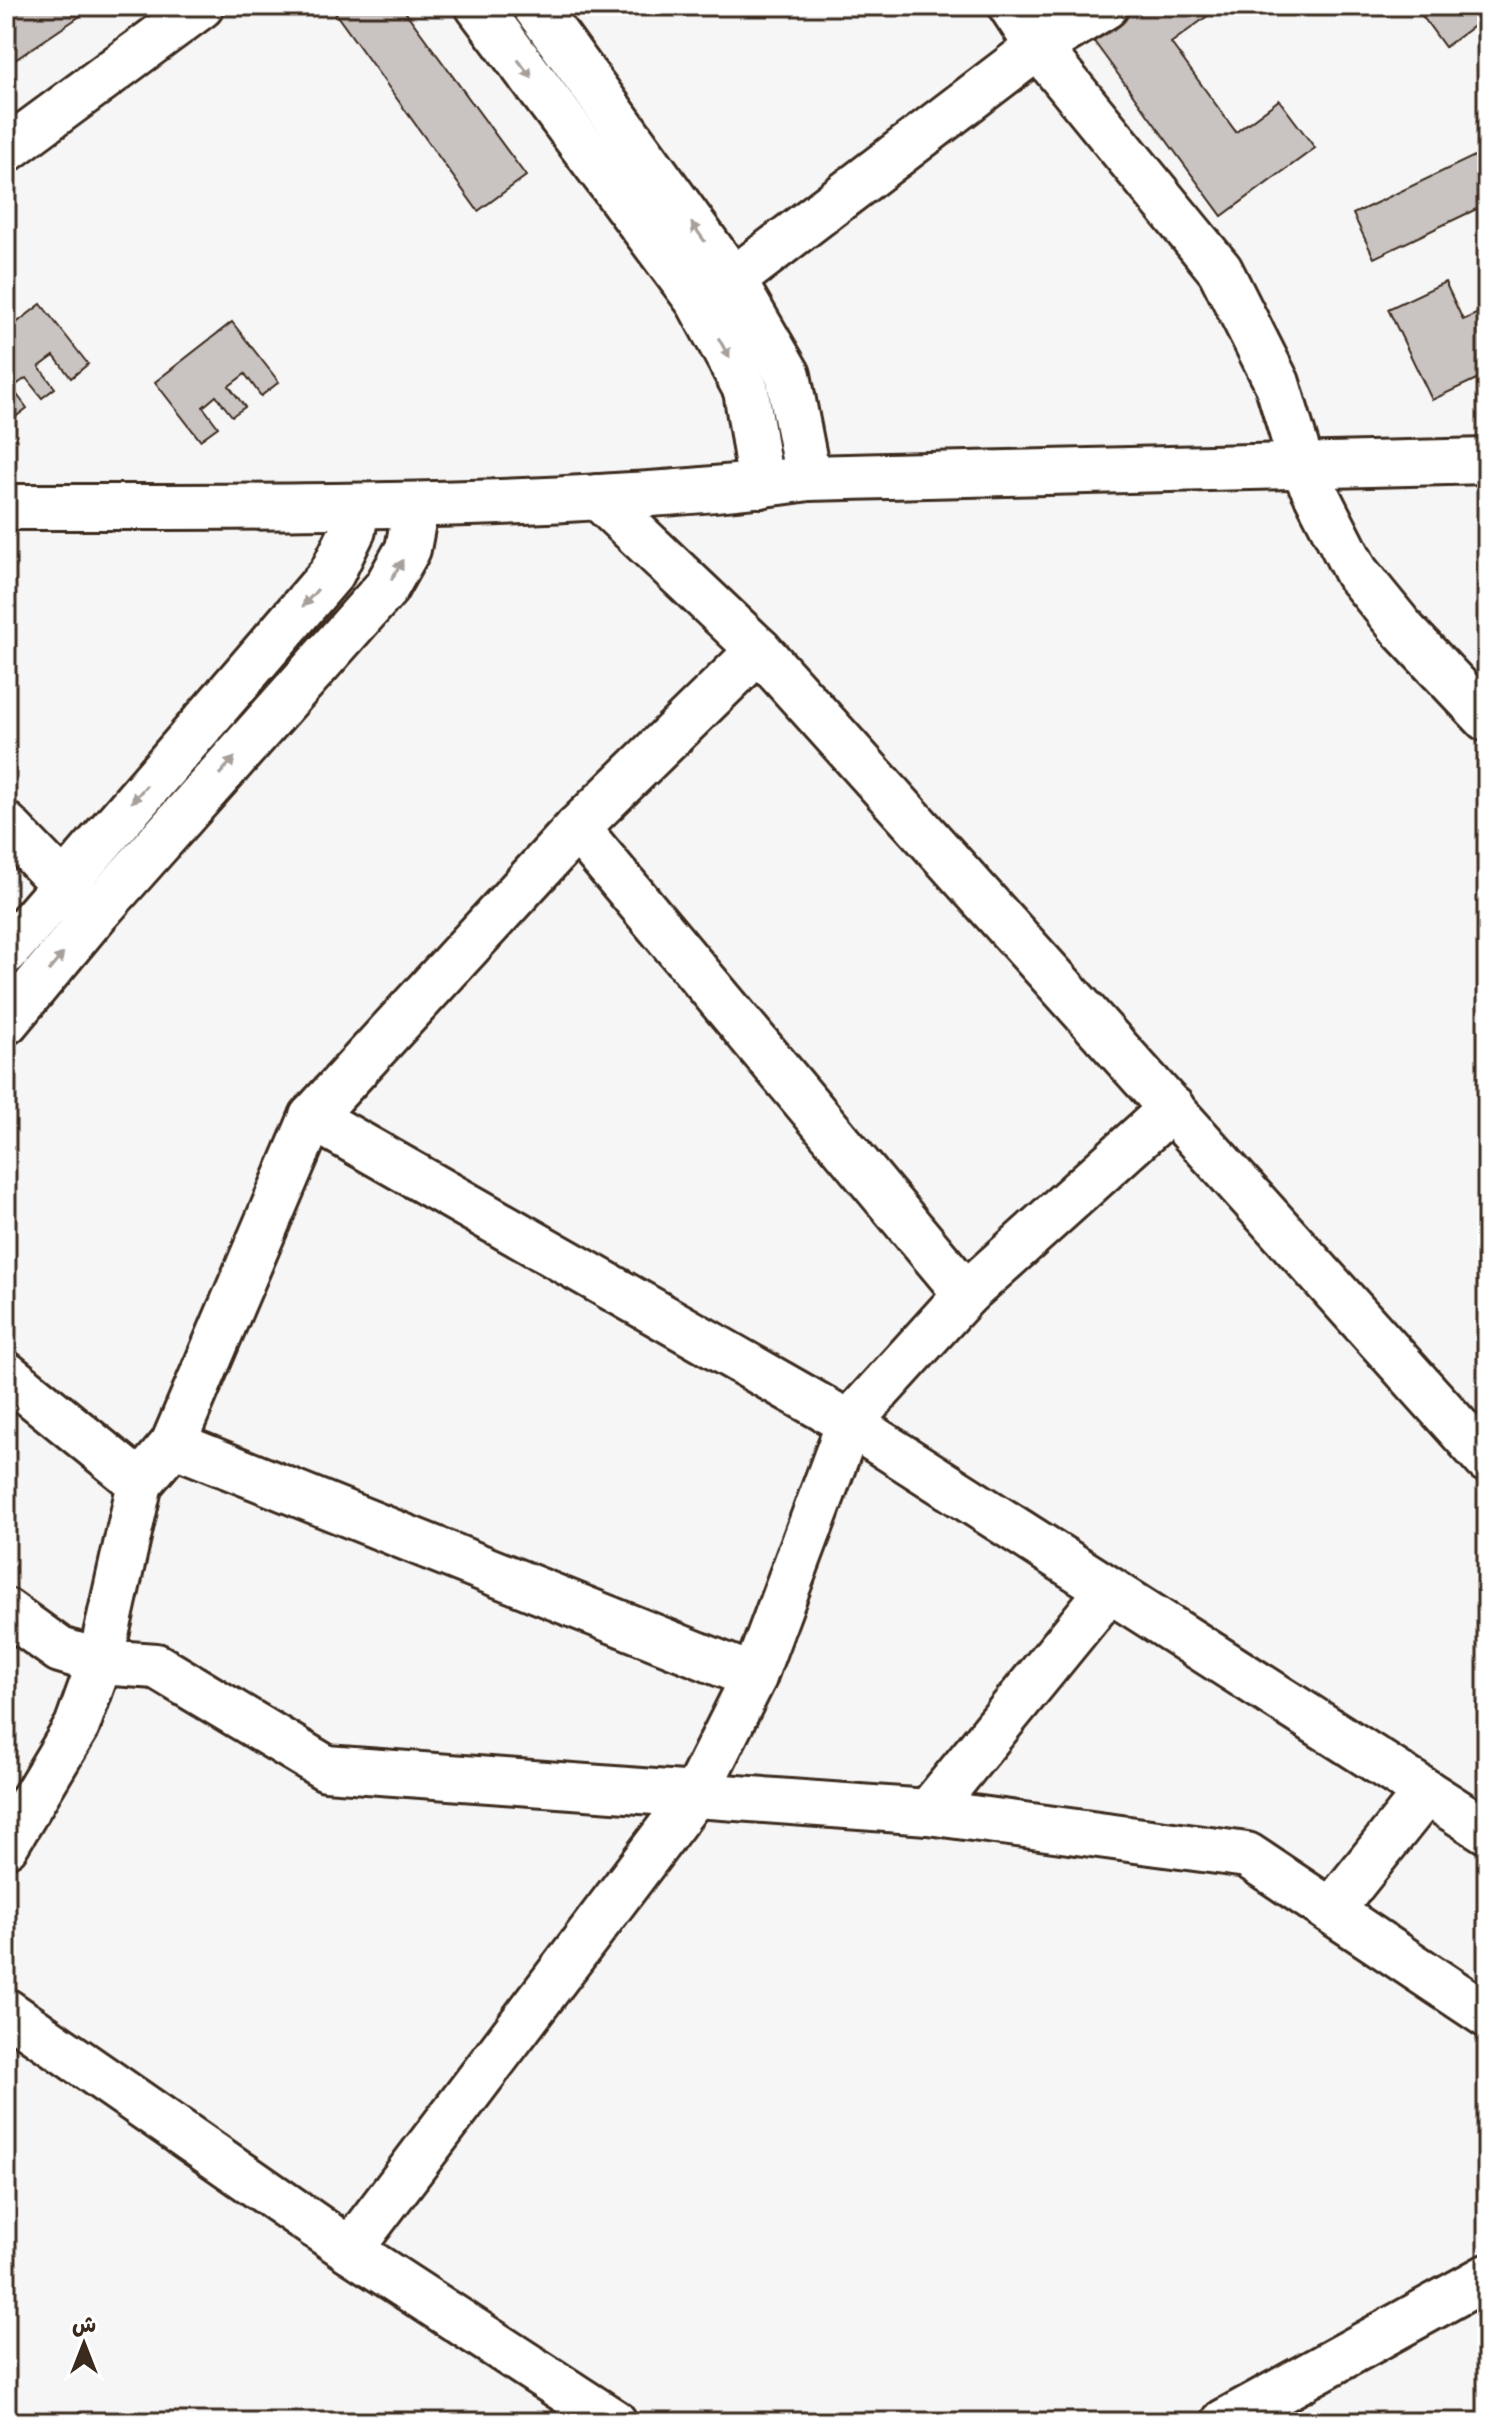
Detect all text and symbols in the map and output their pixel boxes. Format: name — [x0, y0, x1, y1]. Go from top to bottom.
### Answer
one-way arrow — [516, 58, 532, 79]
one-way arrow — [691, 221, 706, 242]
one-way arrow — [717, 337, 730, 360]
one-way arrow — [390, 559, 404, 581]
one-way arrow — [302, 588, 319, 608]
one-way arrow — [218, 756, 235, 776]
one-way arrow — [131, 785, 149, 804]
one-way arrow — [47, 952, 64, 972]
north arrow — [44, 2304, 124, 2384]
text: ش — [72, 2312, 96, 2339]

